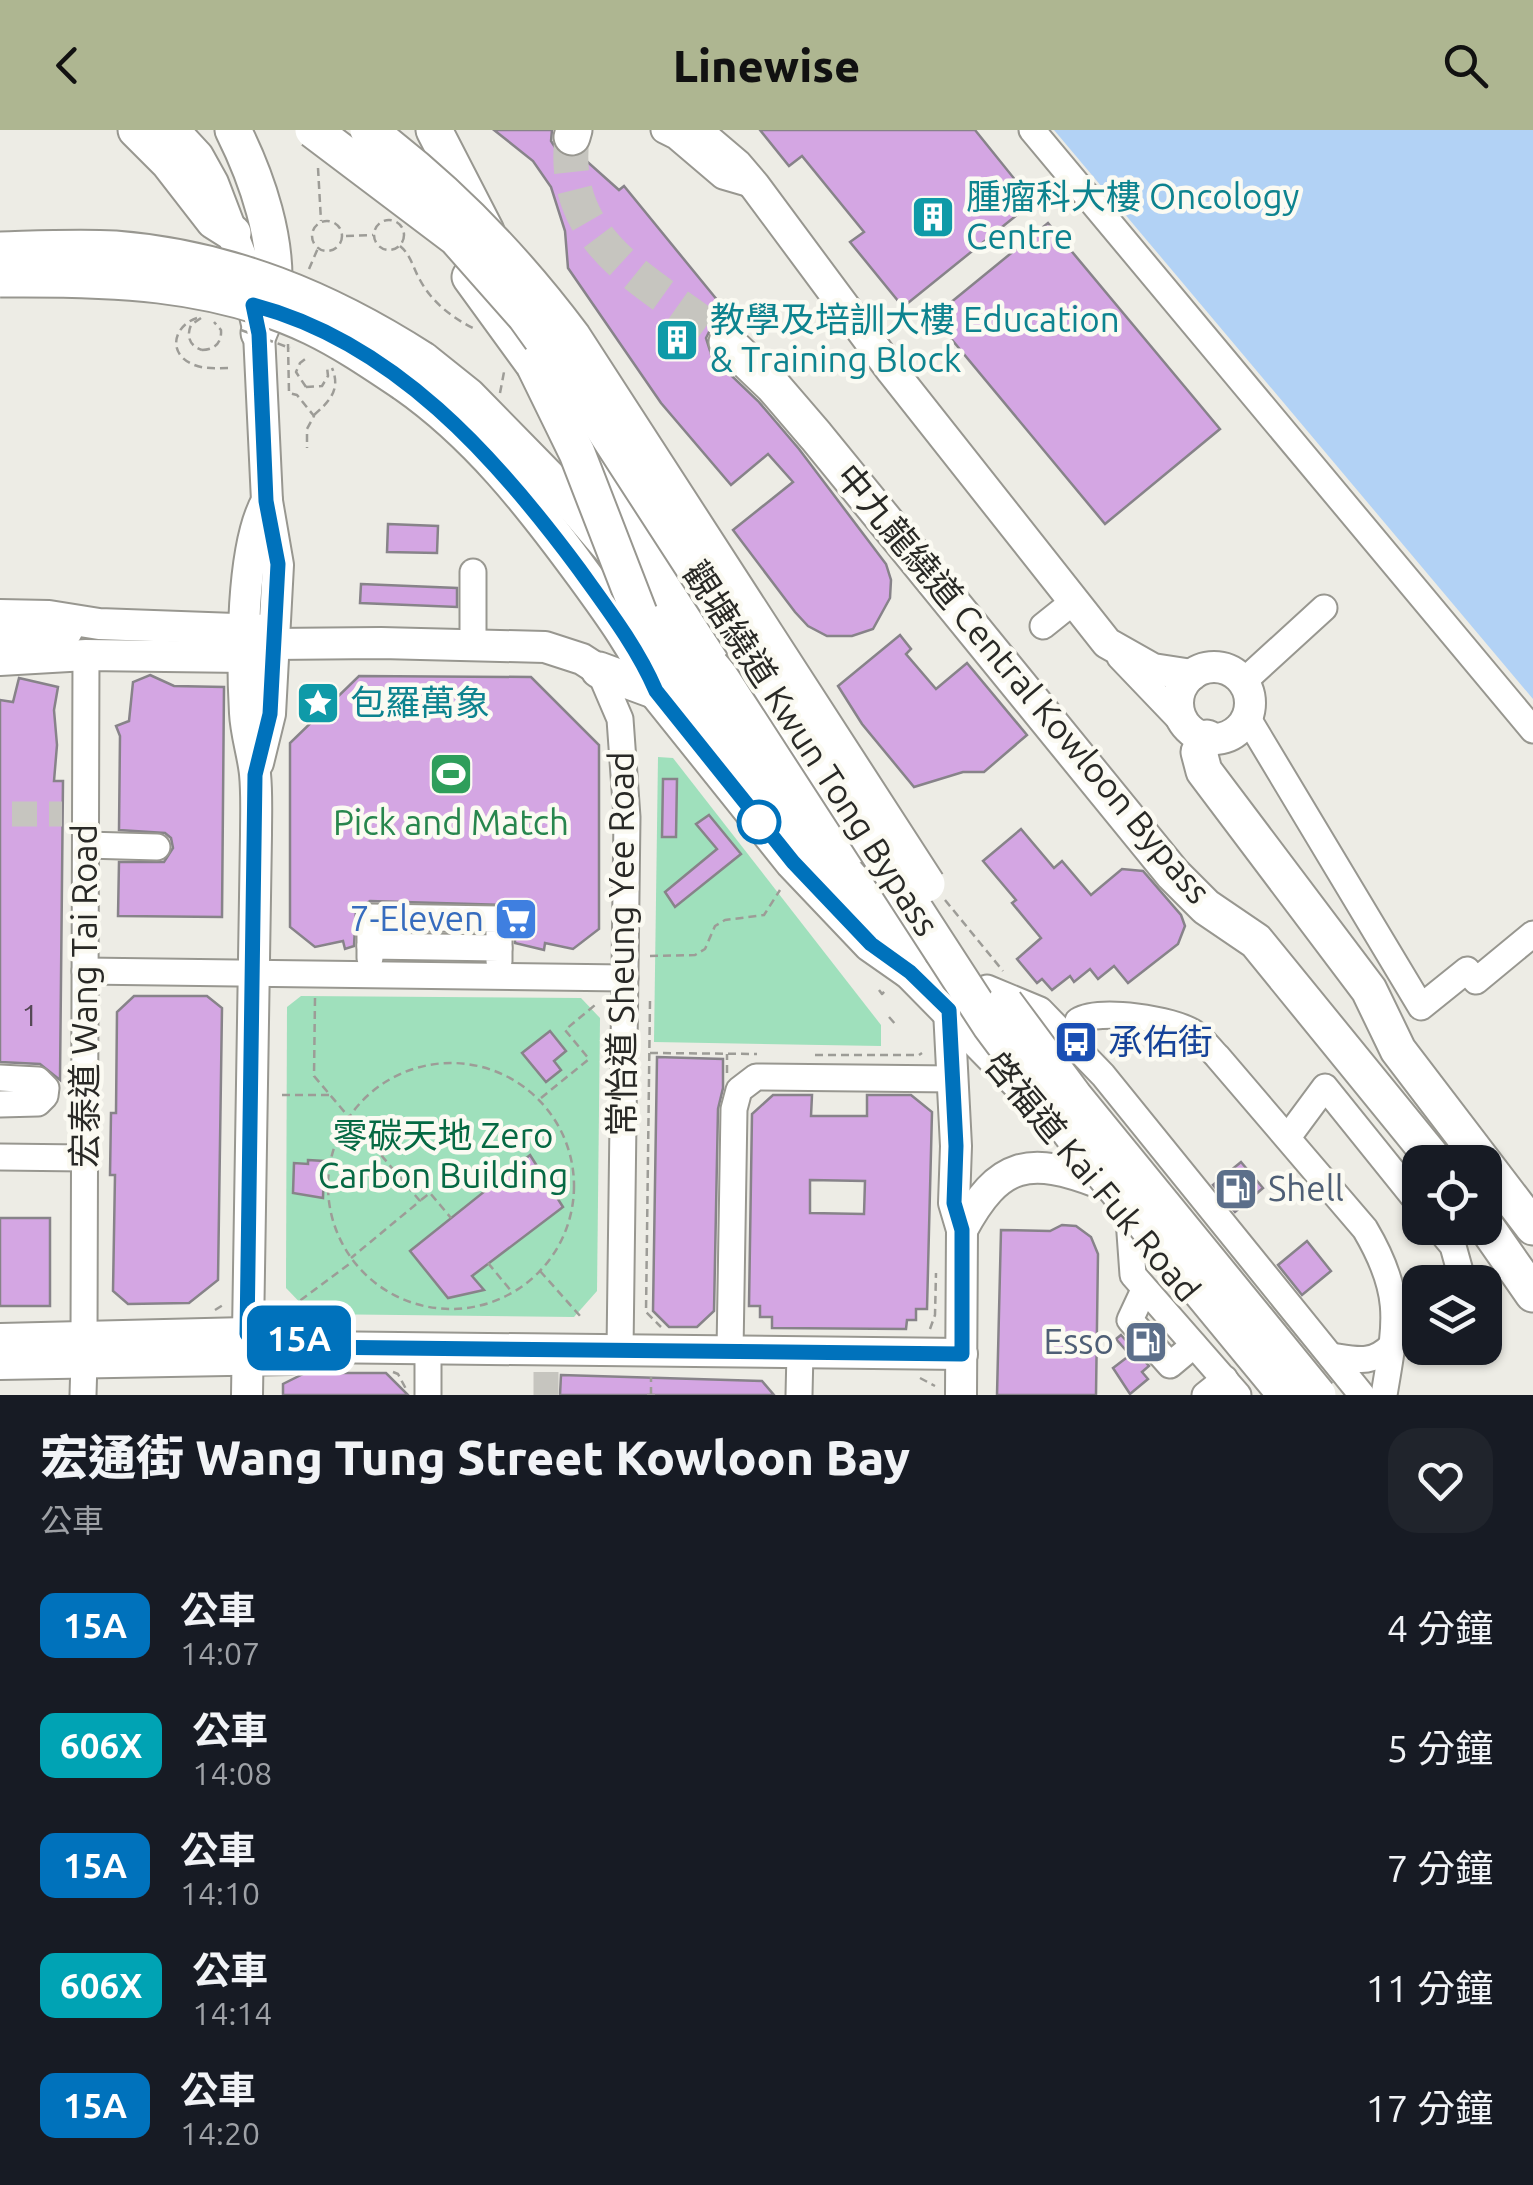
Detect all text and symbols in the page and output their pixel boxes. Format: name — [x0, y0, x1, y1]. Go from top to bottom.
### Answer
icon: back — [40, 38, 95, 93]
icon: search — [1438, 38, 1493, 93]
text: Linewise — [673, 40, 860, 91]
place label: 腫瘤科大樓 Oncology Centre — [966, 176, 1300, 256]
building icon: 腫瘤科大樓 Oncology Centre — [910, 194, 956, 240]
place label: 教學及培訓大樓 Education & Training Block — [710, 299, 1120, 379]
building icon: 教學及培訓大樓 Education & Training Block — [654, 317, 700, 363]
street label: 中九龍繞道 Central Kowloon Bypass — [828, 456, 1219, 911]
street label: 觀塘繞道 Kwun Tong Bypass — [676, 554, 948, 943]
place icon: 包羅萬象 — [295, 680, 341, 726]
place label: 包羅萬象 — [350, 682, 490, 722]
sports icon: Pick and Match — [428, 751, 474, 797]
street label: 常怡道 Sheung Yee Road — [601, 752, 641, 1136]
unlabelled marker — [738, 801, 780, 843]
place label: Pick and Match — [333, 802, 569, 842]
street label: 宏泰道 Wang Tai Road — [64, 824, 104, 1168]
supermarket icon: 7-Eleven — [493, 896, 539, 942]
place label: 7-Eleven — [350, 898, 484, 938]
house number: 1 — [22, 998, 38, 1032]
bus stop icon: 承佑街 — [1053, 1019, 1099, 1065]
place label: 承佑街 — [1108, 1021, 1213, 1061]
street label: 啓福道 Kai Fuk Road — [977, 1044, 1209, 1309]
park label: 零碳天地 Zero Carbon Building — [318, 1115, 568, 1195]
map controls — [1402, 1145, 1502, 1365]
button: locate — [1402, 1145, 1502, 1245]
fuel station icon: Shell — [1213, 1166, 1259, 1212]
place label: Shell — [1268, 1168, 1344, 1208]
button: layers — [1402, 1265, 1502, 1365]
line badge: 15A — [242, 1306, 356, 1370]
text: 15A — [267, 1318, 331, 1358]
fuel station icon: Esso — [1123, 1319, 1169, 1365]
place label: Esso — [1044, 1321, 1114, 1361]
button: heart — [1388, 1428, 1493, 1533]
text: 宏通街 Wang Tung Street Kowloon Bay — [40, 1430, 910, 1484]
text: 公車 — [40, 1502, 104, 1538]
text: 公車 — [180, 1589, 256, 1631]
text: 15A — [63, 1605, 127, 1645]
text: 4 分鐘 — [1387, 1607, 1493, 1649]
text: 14:07 — [180, 1635, 260, 1671]
text: 公車 — [192, 1709, 268, 1751]
text: 606X — [60, 1725, 142, 1765]
text: 5 分鐘 — [1387, 1727, 1493, 1769]
text: 14:08 — [192, 1755, 272, 1791]
text: 公車 — [180, 1829, 256, 1871]
text: 15A — [63, 1845, 127, 1885]
text: 7 分鐘 — [1387, 1847, 1493, 1889]
text: 14:10 — [180, 1875, 260, 1911]
text: 公車 — [192, 1949, 268, 1991]
text: 606X — [60, 1965, 142, 2005]
text: 11 分鐘 — [1365, 1967, 1493, 2009]
text: 14:14 — [192, 1995, 272, 2031]
text: 公車 — [180, 2069, 256, 2111]
text: 15A — [63, 2085, 127, 2125]
text: 17 分鐘 — [1365, 2087, 1493, 2129]
text: 14:20 — [180, 2115, 260, 2151]

